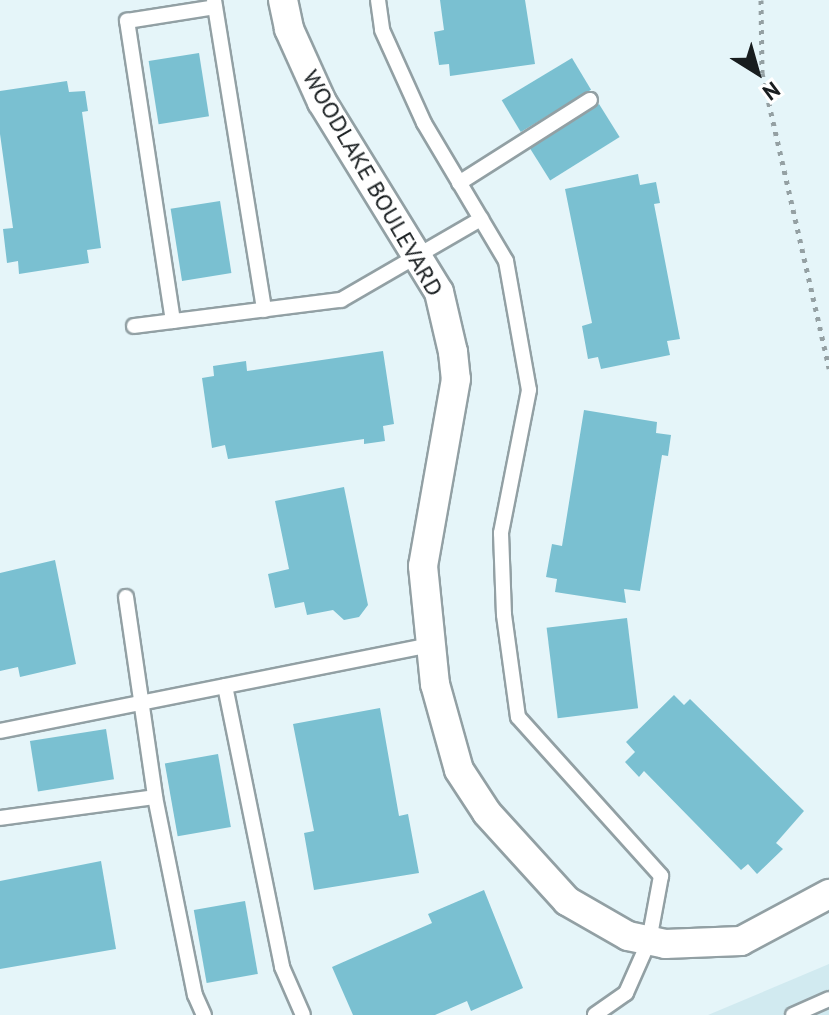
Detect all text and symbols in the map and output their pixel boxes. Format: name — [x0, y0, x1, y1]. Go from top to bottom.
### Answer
north arrow — [717, 32, 797, 112]
street label: WOODLAKE BOULEVARD — [296, 65, 450, 301]
text: N — [757, 76, 786, 107]

